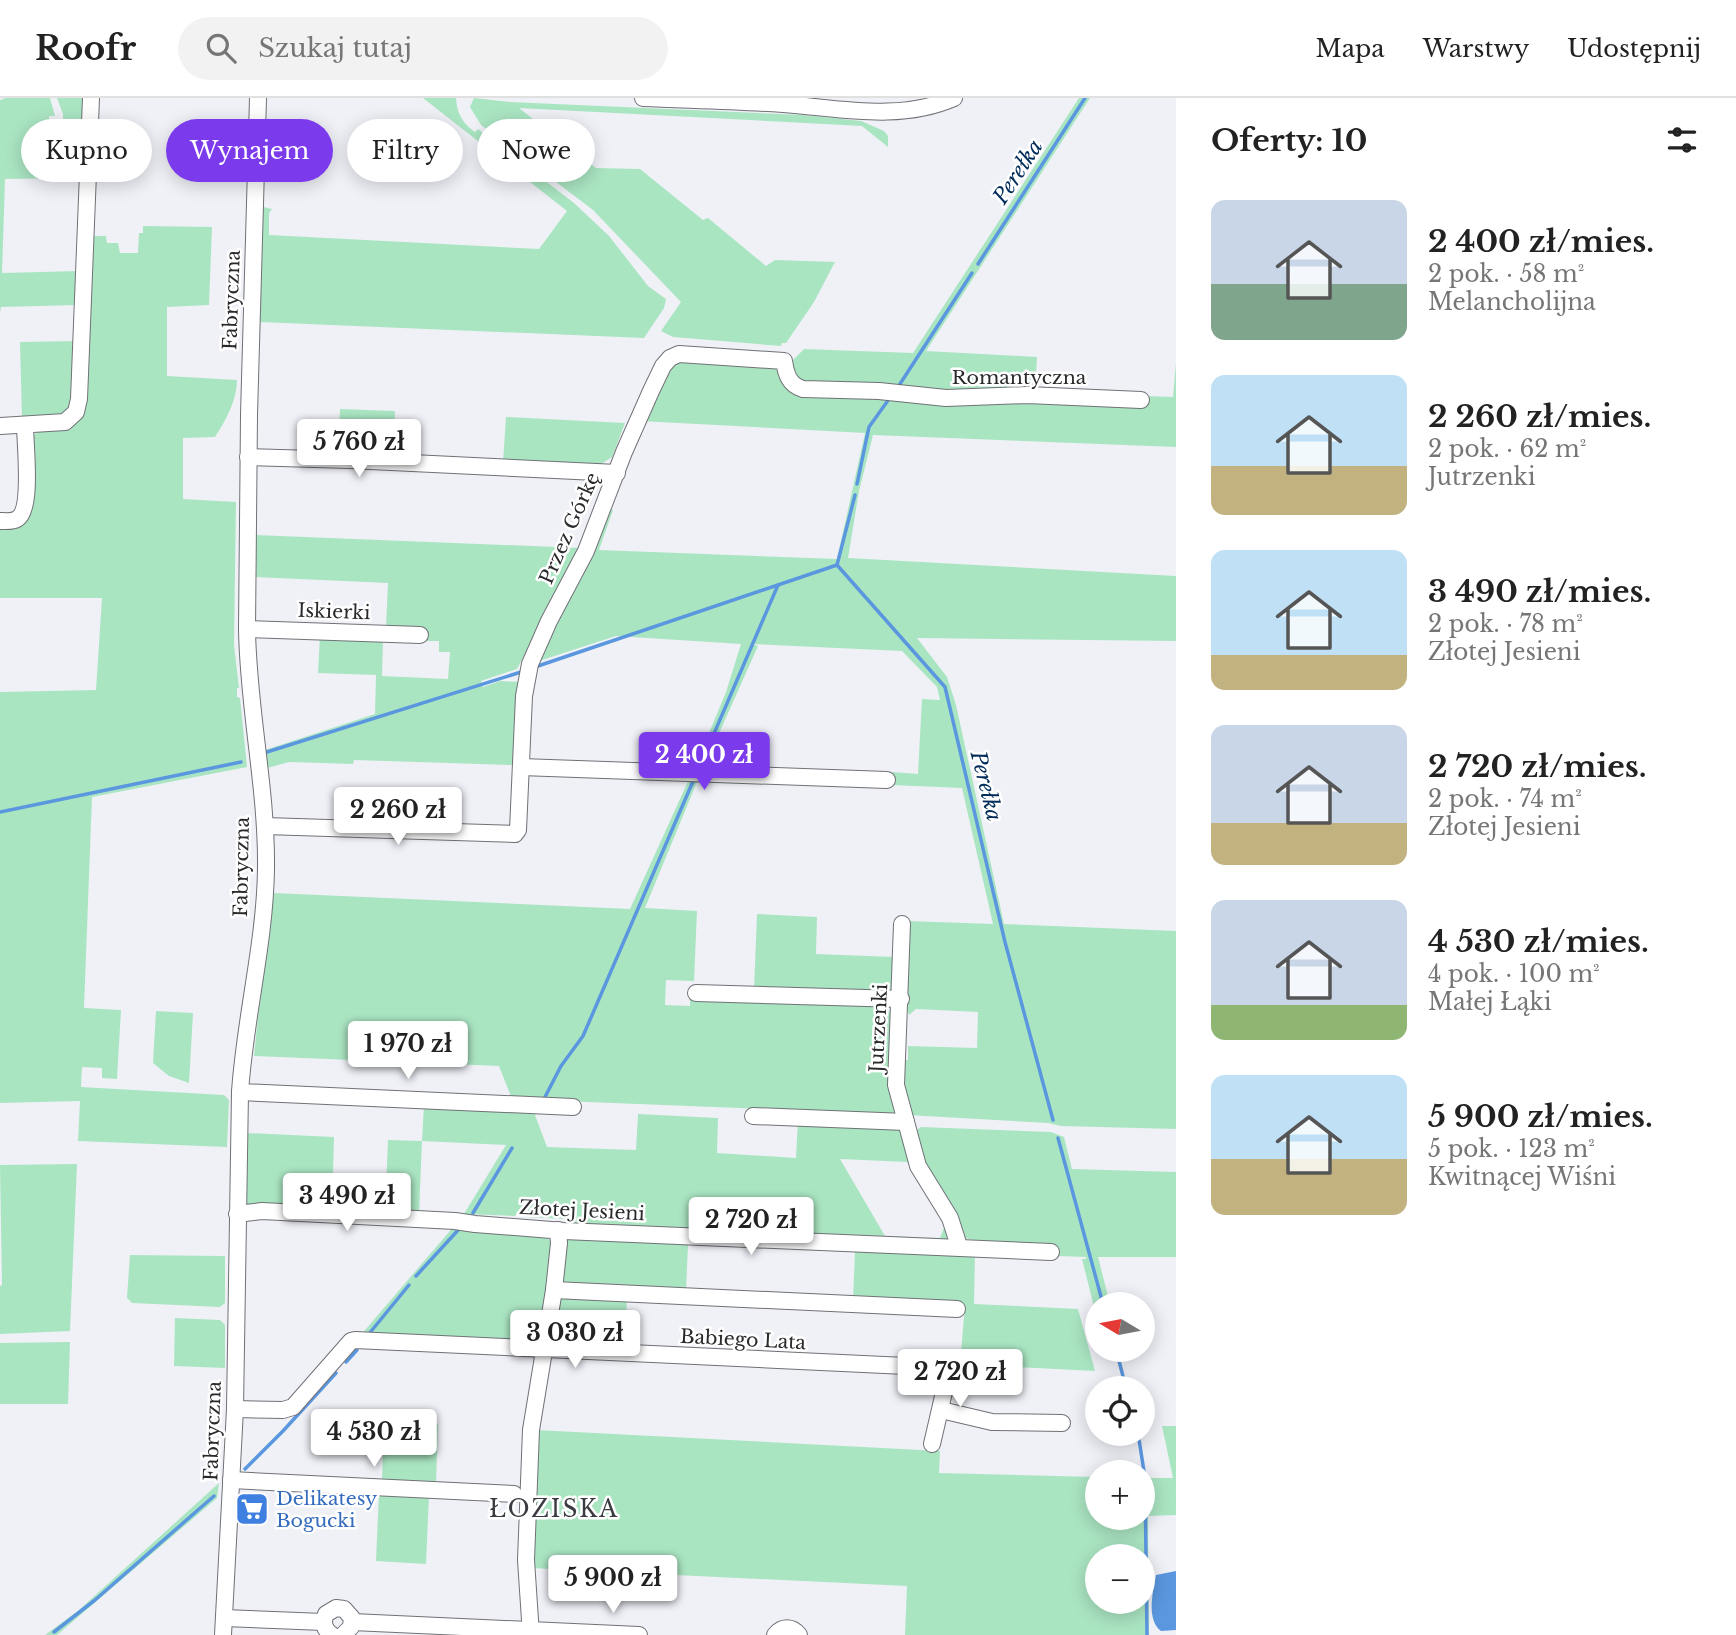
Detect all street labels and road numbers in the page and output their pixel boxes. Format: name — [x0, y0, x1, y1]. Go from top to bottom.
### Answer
street label: Fabryczna — [218, 249, 245, 350]
street label: Romantyczna — [952, 366, 1087, 389]
street label: Przez Górkę — [535, 469, 604, 587]
street label: Iskierki — [297, 599, 371, 624]
street label: Fabryczna — [229, 816, 254, 917]
street label: Jutrzenki — [865, 983, 892, 1076]
street label: Złotej Jesieni — [518, 1196, 646, 1225]
street label: Babiego Lata — [679, 1325, 807, 1354]
street label: Fabryczna — [199, 1380, 226, 1481]

